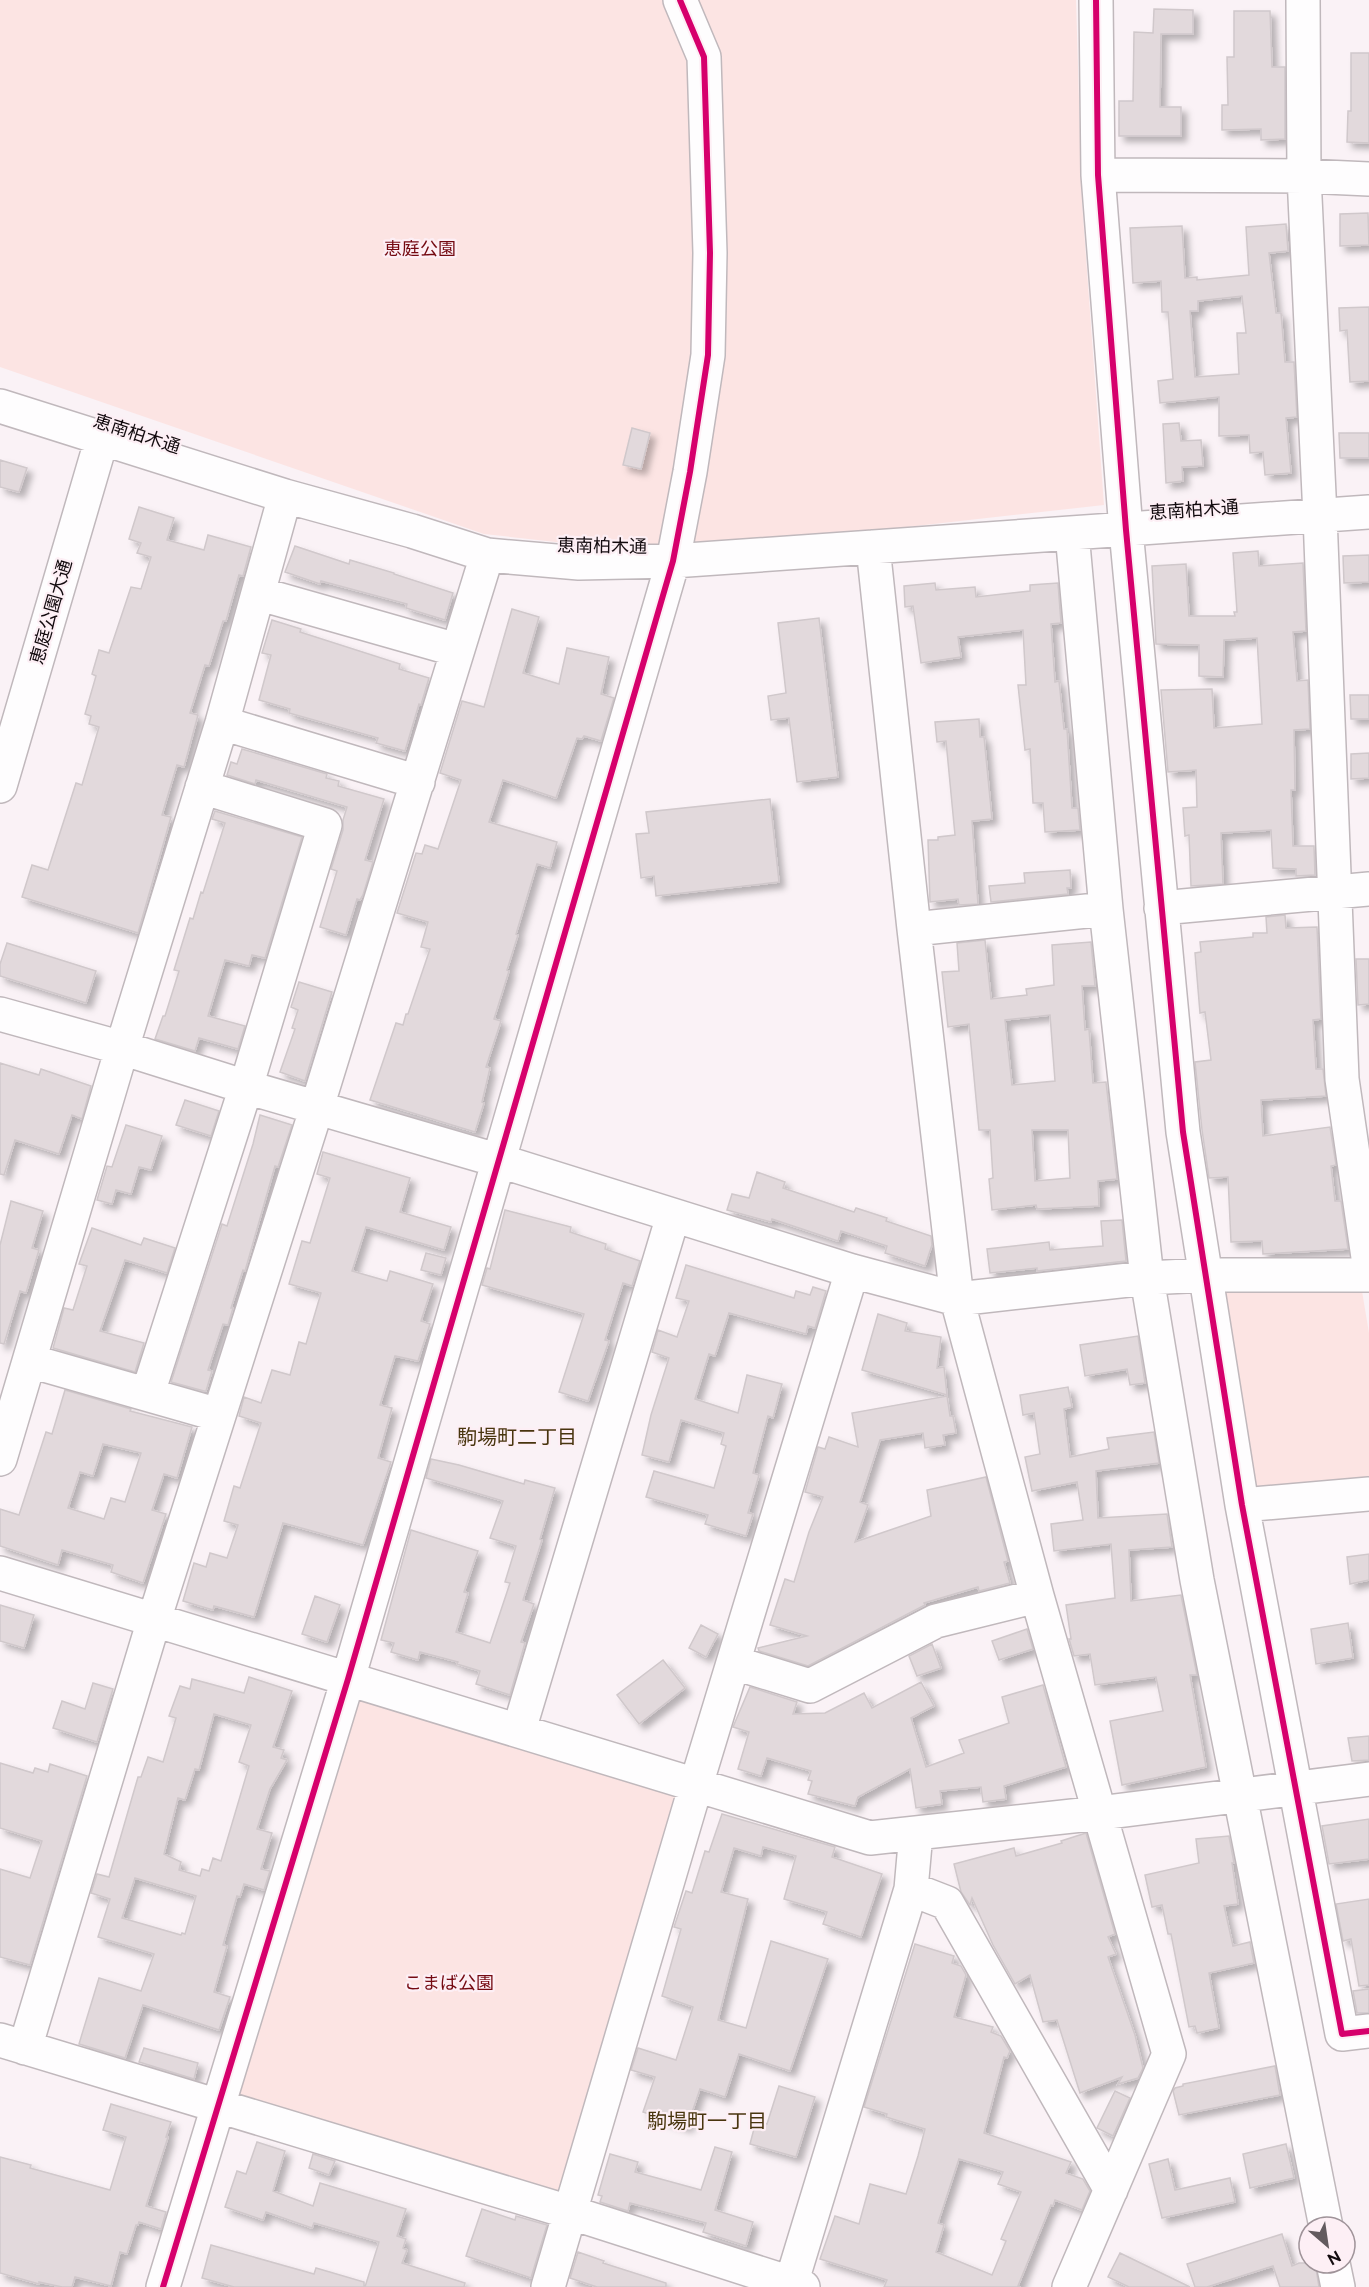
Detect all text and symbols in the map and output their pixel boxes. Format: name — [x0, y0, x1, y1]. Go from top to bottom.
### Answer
park label: 恵庭公園 — [384, 238, 456, 259]
street label: 恵南柏木通 — [91, 410, 183, 457]
street label: 恵南柏木通 — [1148, 496, 1240, 523]
street label: 恵南柏木通 — [557, 534, 647, 557]
street label: 恵庭公園大通 — [26, 557, 75, 667]
district label: 駒場町二丁目 — [457, 1425, 577, 1449]
park label: こまば公園 — [404, 1972, 494, 1993]
district label: 駒場町一丁目 — [647, 2109, 767, 2133]
north arrow — [1297, 2215, 1357, 2275]
text: N — [1324, 2246, 1344, 2269]

